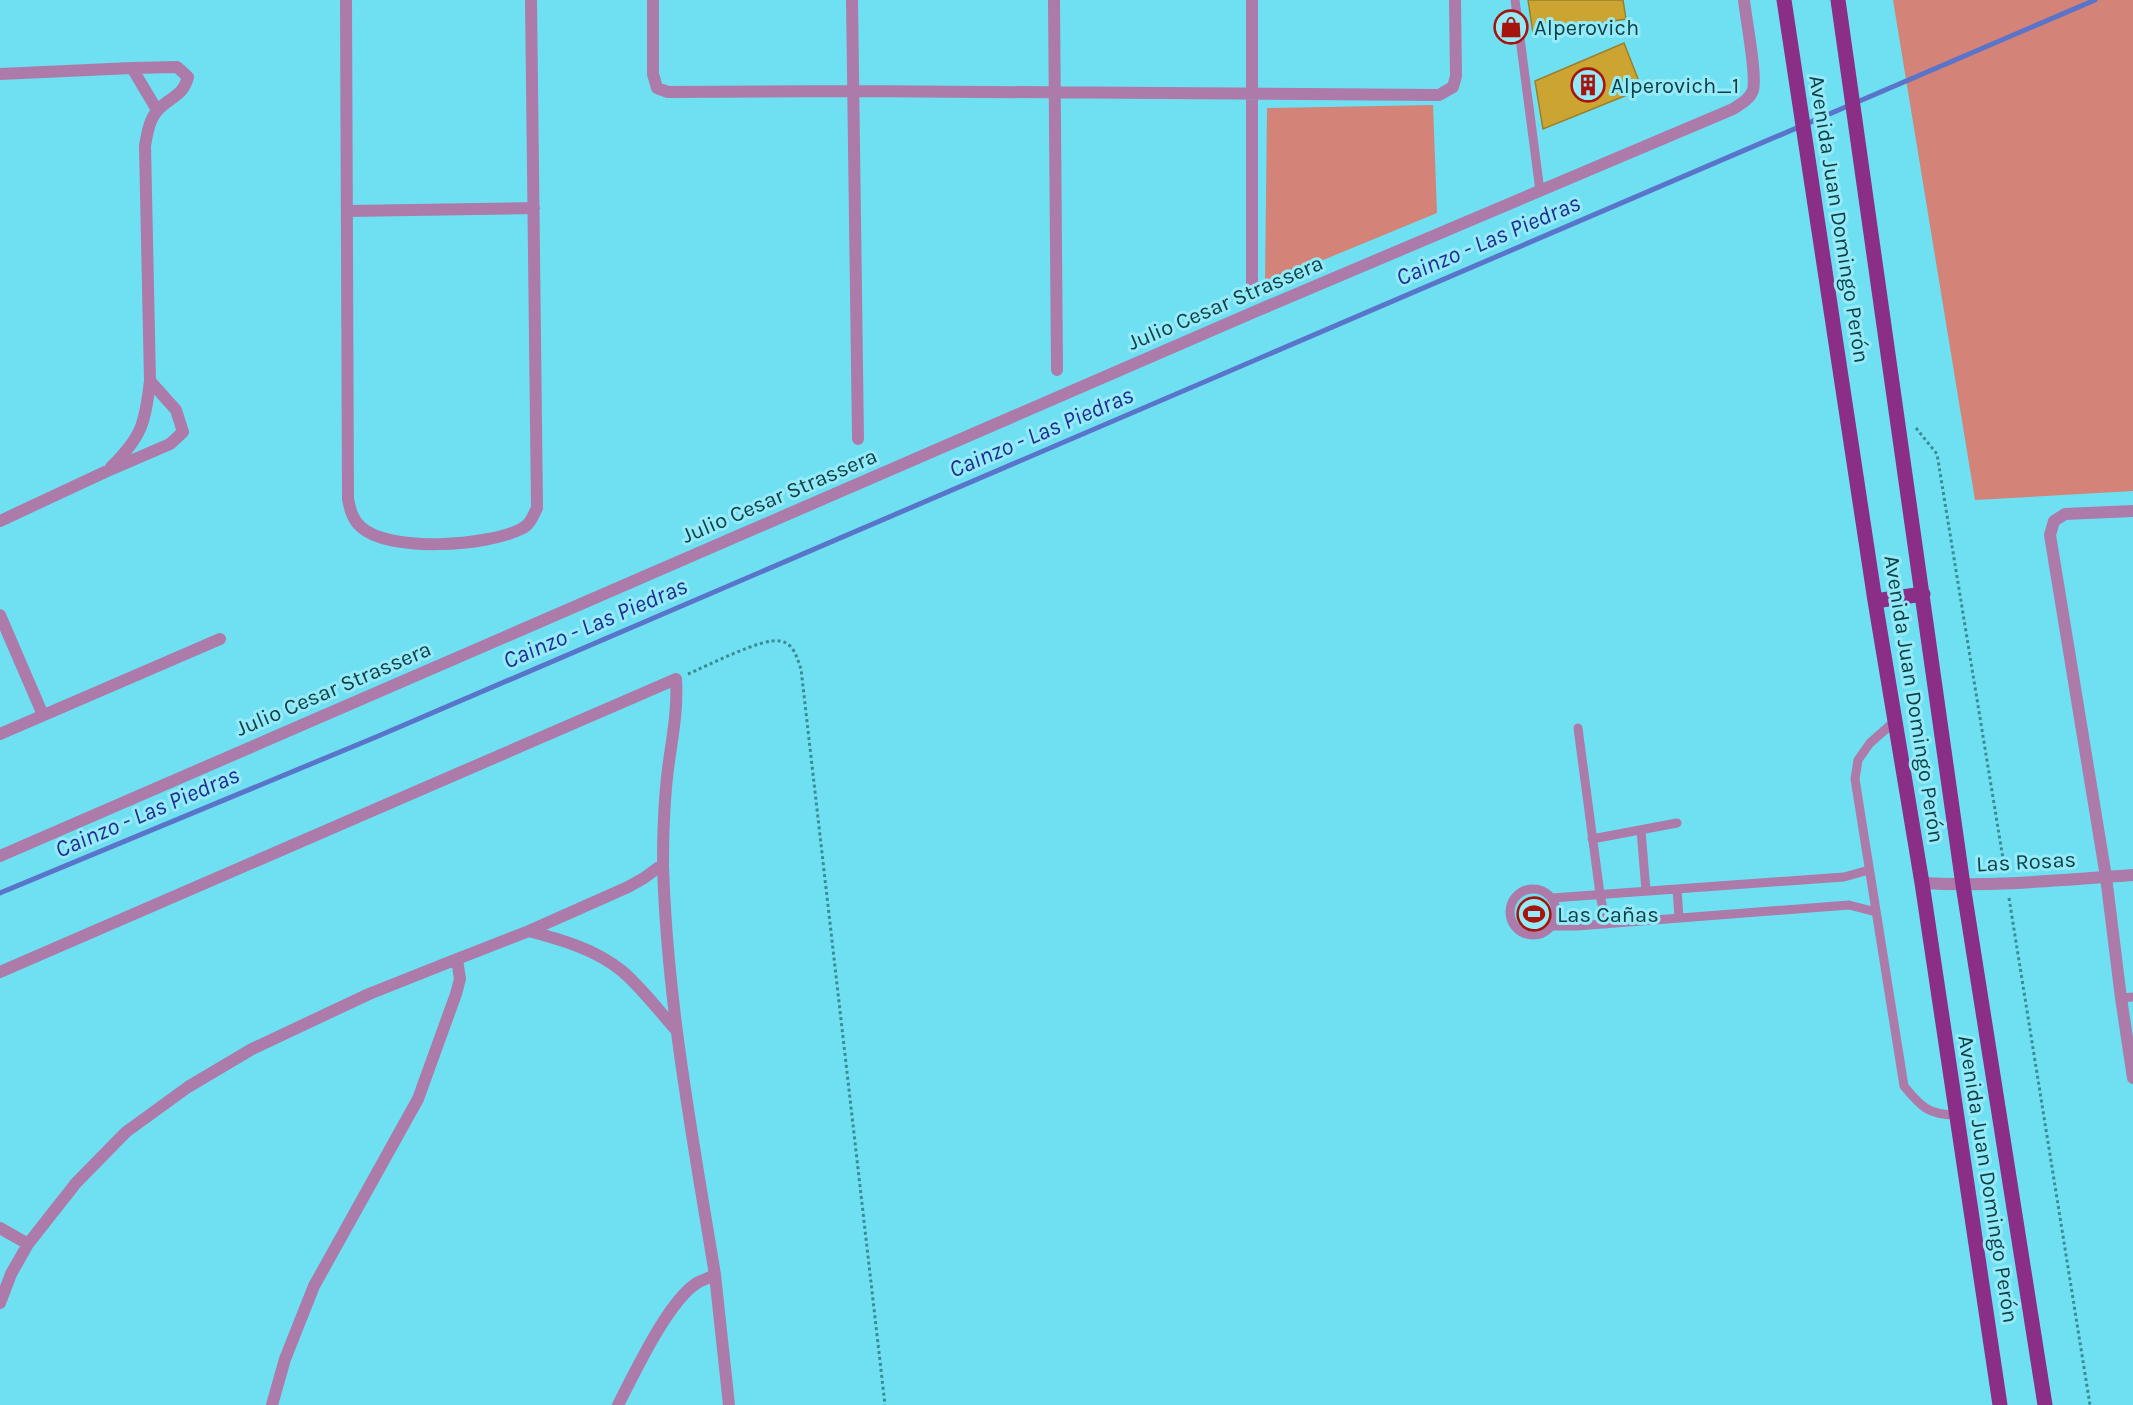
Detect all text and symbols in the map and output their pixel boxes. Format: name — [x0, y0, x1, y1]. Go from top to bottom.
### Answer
shop icon: Alperovich — [1493, 9, 1529, 45]
place label: Alperovich — [1534, 15, 1639, 41]
building icon: Alperovich_1 — [1570, 67, 1606, 103]
place label: Alperovich_1 — [1611, 73, 1739, 99]
street label: Avenida Juan Domingo Perón — [1803, 73, 1875, 365]
water label: Cainzo - Las Piedras — [1392, 189, 1584, 291]
street label: Julio Cesar Strassera — [1124, 250, 1327, 356]
water label: Cainzo - Las Piedras — [945, 381, 1137, 483]
street label: Julio Cesar Strassera — [678, 443, 881, 549]
street label: Avenida Juan Domingo Perón — [1878, 553, 1950, 845]
water label: Cainzo - Las Piedras — [499, 572, 691, 674]
street label: Julio Cesar Strassera — [232, 636, 435, 742]
water label: Cainzo - Las Piedras — [51, 761, 243, 863]
street label: Las Rosas — [1975, 846, 2077, 878]
sports icon: Las Cañas — [1516, 896, 1552, 932]
place label: Las Cañas — [1557, 902, 1659, 928]
street label: Avenida Juan Domingo Perón — [1952, 1033, 2024, 1325]

